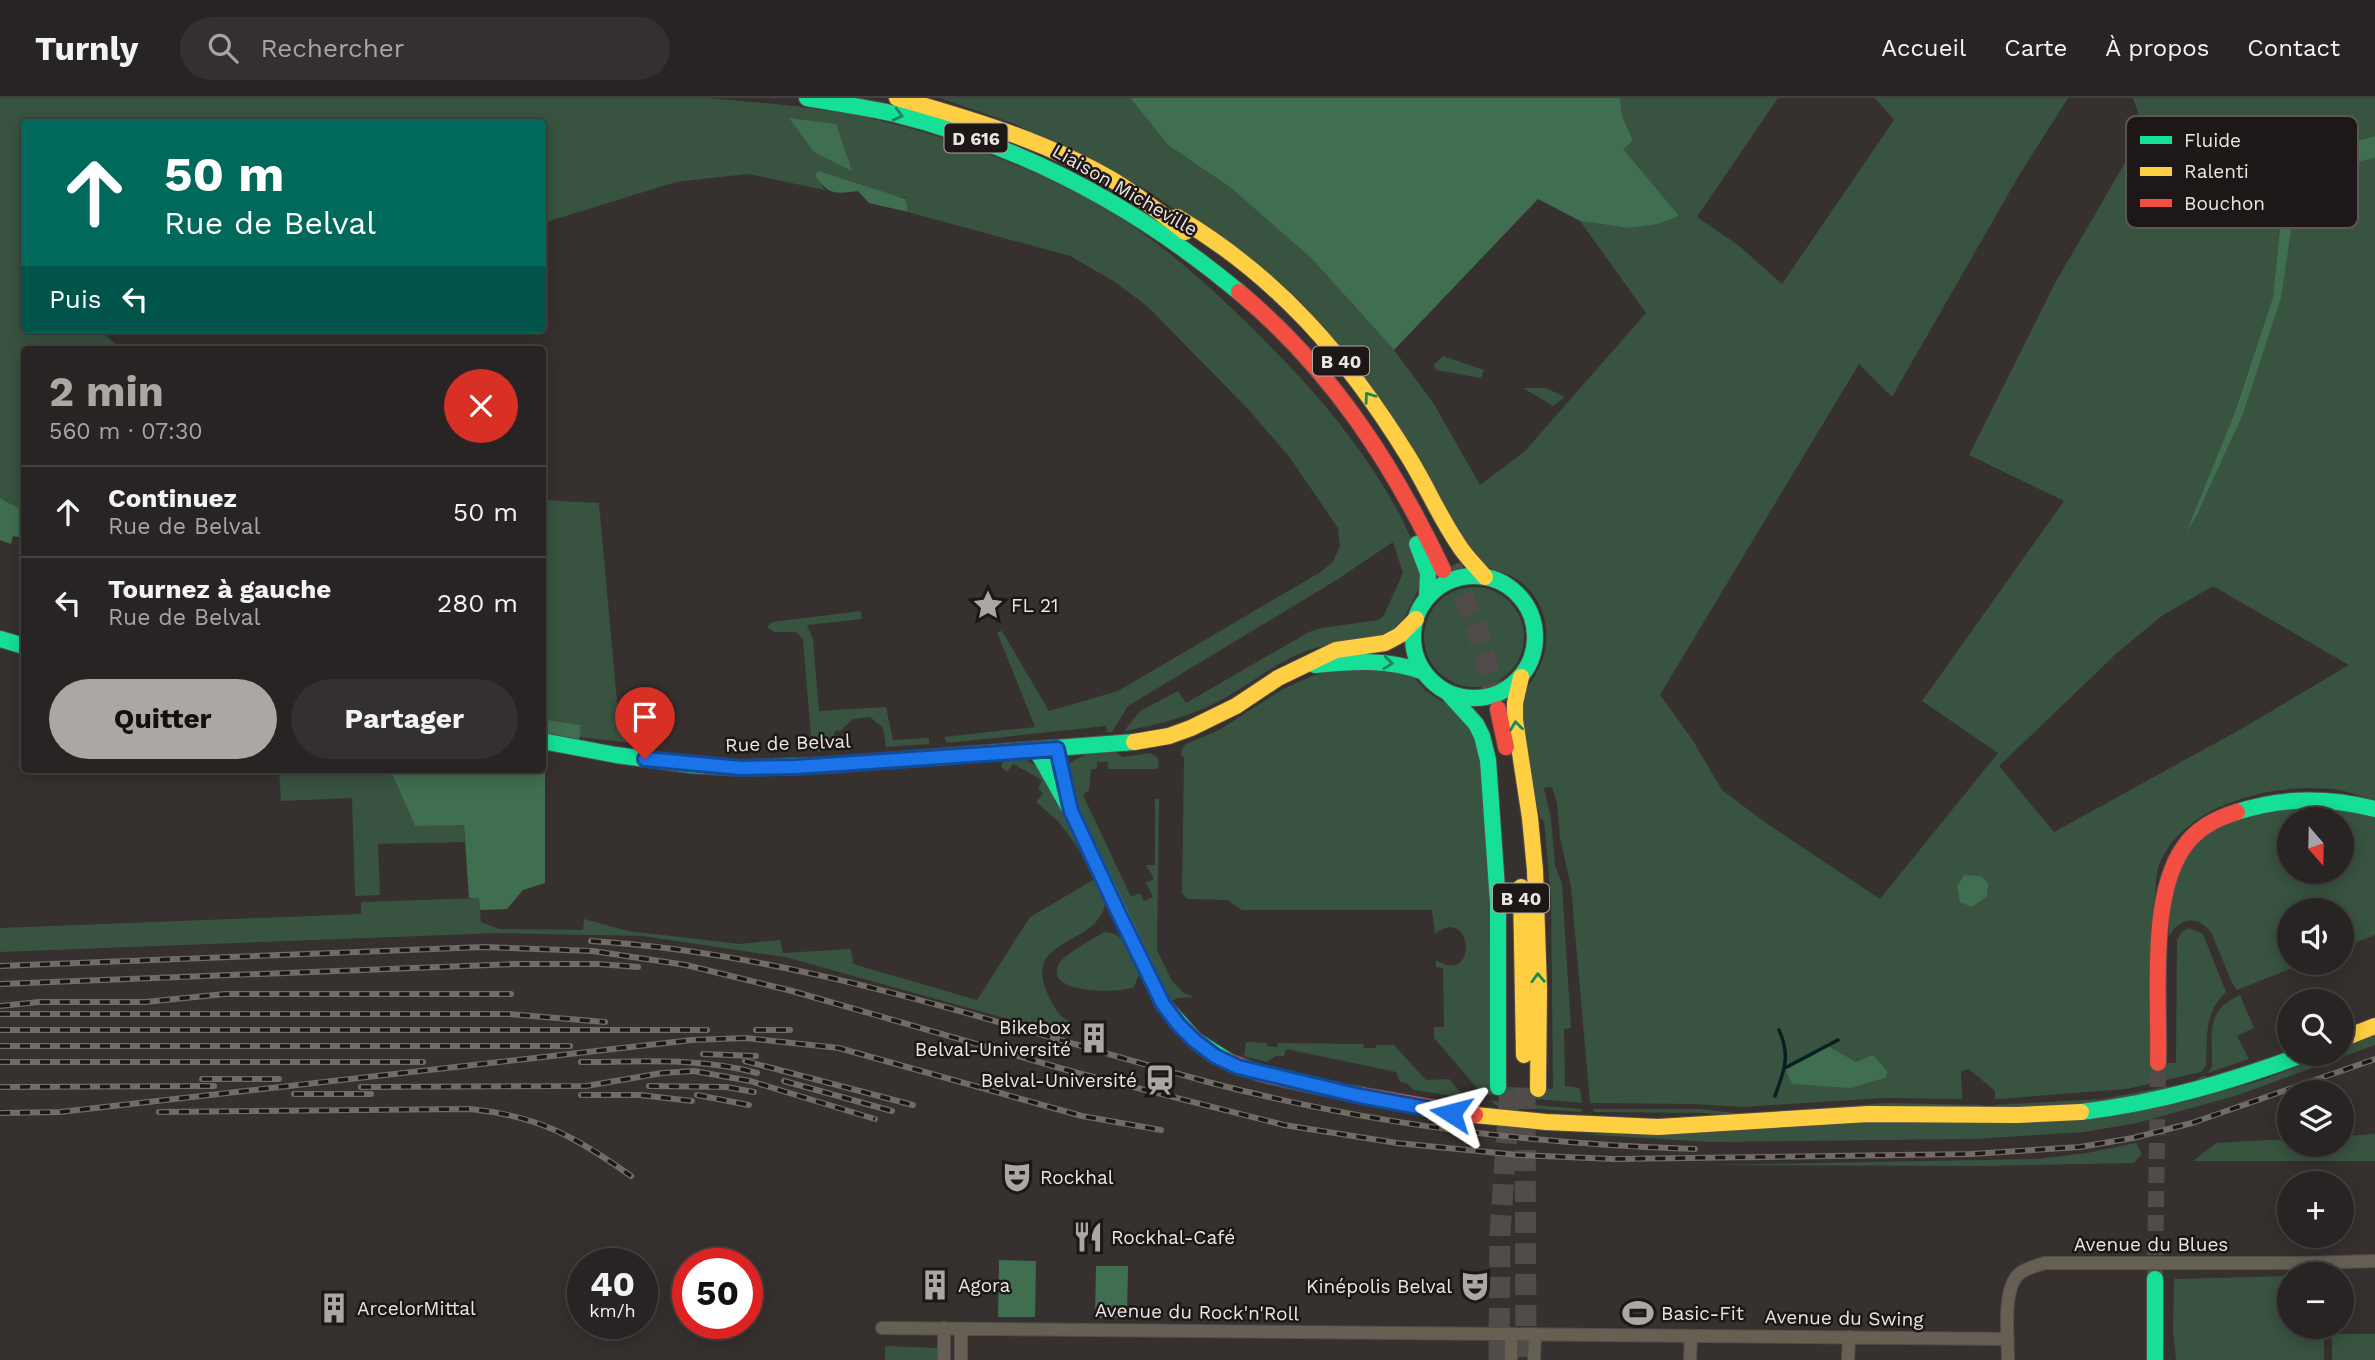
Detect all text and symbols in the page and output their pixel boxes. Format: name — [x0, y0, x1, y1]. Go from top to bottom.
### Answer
search box — [180, 17, 670, 80]
text: Turnly — [35, 29, 138, 68]
icon: search — [204, 29, 242, 67]
text: Rechercher — [260, 33, 404, 63]
text: Accueil — [1881, 34, 1966, 62]
text: Carte — [2004, 34, 2067, 62]
text: À propos — [2105, 34, 2209, 62]
text: Contact — [2247, 34, 2340, 62]
one-way arrow — [892, 107, 904, 121]
legend — [2126, 116, 2358, 228]
road number: D 616 — [944, 124, 1007, 153]
text: Fluide — [2184, 129, 2241, 152]
street label: Liaison Micheville — [1048, 139, 1202, 241]
text: 50 m — [164, 145, 284, 203]
icon: ahead — [49, 147, 140, 238]
text: Ralenti — [2184, 160, 2249, 183]
text: Bouchon — [2184, 192, 2265, 215]
text: Rue de Belval — [164, 204, 376, 242]
icon: left — [116, 280, 154, 318]
text: Puis — [49, 284, 102, 314]
road number: B 40 — [1313, 346, 1369, 376]
text: 2 min — [49, 367, 164, 416]
button: close — [444, 369, 518, 443]
one-way arrow — [1364, 392, 1377, 405]
text: 560 m · 07:30 — [49, 418, 203, 445]
text: Continuez — [108, 483, 237, 513]
icon: ahead — [49, 493, 87, 531]
text: 50 m — [453, 497, 518, 527]
text: Rue de Belval — [108, 513, 260, 540]
text: Tournez à gauche — [108, 574, 331, 604]
icon: left — [49, 584, 87, 622]
text: 280 m — [437, 588, 518, 618]
place icon: FL 21 — [971, 588, 1005, 622]
place label: FL 21 — [1011, 594, 1058, 617]
text: Rue de Belval — [108, 604, 260, 631]
one-way arrow — [1383, 655, 1394, 670]
button: Quitter — [49, 679, 277, 759]
button: Partager — [291, 679, 518, 759]
pin — [615, 687, 675, 759]
icon: arrive — [626, 698, 664, 736]
one-way arrow — [1509, 720, 1524, 732]
street label: Rue de Belval — [725, 729, 852, 757]
north arrow — [2277, 807, 2354, 884]
map controls — [2277, 807, 2354, 1339]
road number: B 40 — [1493, 884, 1549, 912]
button: sound — [2277, 898, 2354, 975]
one-way arrow — [1531, 973, 1546, 984]
button: search — [2277, 989, 2354, 1066]
place label: Bikebox Belval-Université — [915, 1016, 1071, 1061]
building icon: Bikebox Belval-Université — [1077, 1021, 1111, 1055]
station icon: Belval-Université — [1143, 1063, 1177, 1097]
place label: Belval-Université — [981, 1069, 1137, 1092]
position arrow — [1414, 1076, 1488, 1150]
button: layers — [2277, 1080, 2354, 1157]
theatre icon: Rockhal — [1000, 1160, 1034, 1194]
place label: Rockhal — [1040, 1166, 1114, 1189]
button: + — [2277, 1171, 2354, 1248]
restaurant icon: Rockhal-Café — [1071, 1220, 1105, 1254]
place label: Rockhal-Café — [1111, 1226, 1235, 1249]
street label: Avenue du Blues — [2074, 1233, 2228, 1256]
speed limit sign: 50 — [672, 1248, 763, 1339]
button: − — [2277, 1262, 2354, 1339]
text: 40 — [590, 1263, 635, 1305]
building icon: Agora — [918, 1268, 952, 1302]
theatre icon: Kinépolis Belval — [1458, 1269, 1492, 1303]
place label: Agora — [958, 1274, 1011, 1297]
place label: Kinépolis Belval — [1306, 1275, 1452, 1298]
building icon: ArcelorMittal — [317, 1291, 351, 1325]
sports icon: Basic-Fit — [1621, 1296, 1655, 1330]
place label: ArcelorMittal — [357, 1297, 476, 1320]
street label: Avenue du Rock'n'Roll — [1095, 1299, 1300, 1325]
text: km/h — [589, 1300, 636, 1321]
place label: Basic-Fit — [1661, 1302, 1744, 1325]
street label: Avenue du Swing — [1764, 1305, 1924, 1331]

